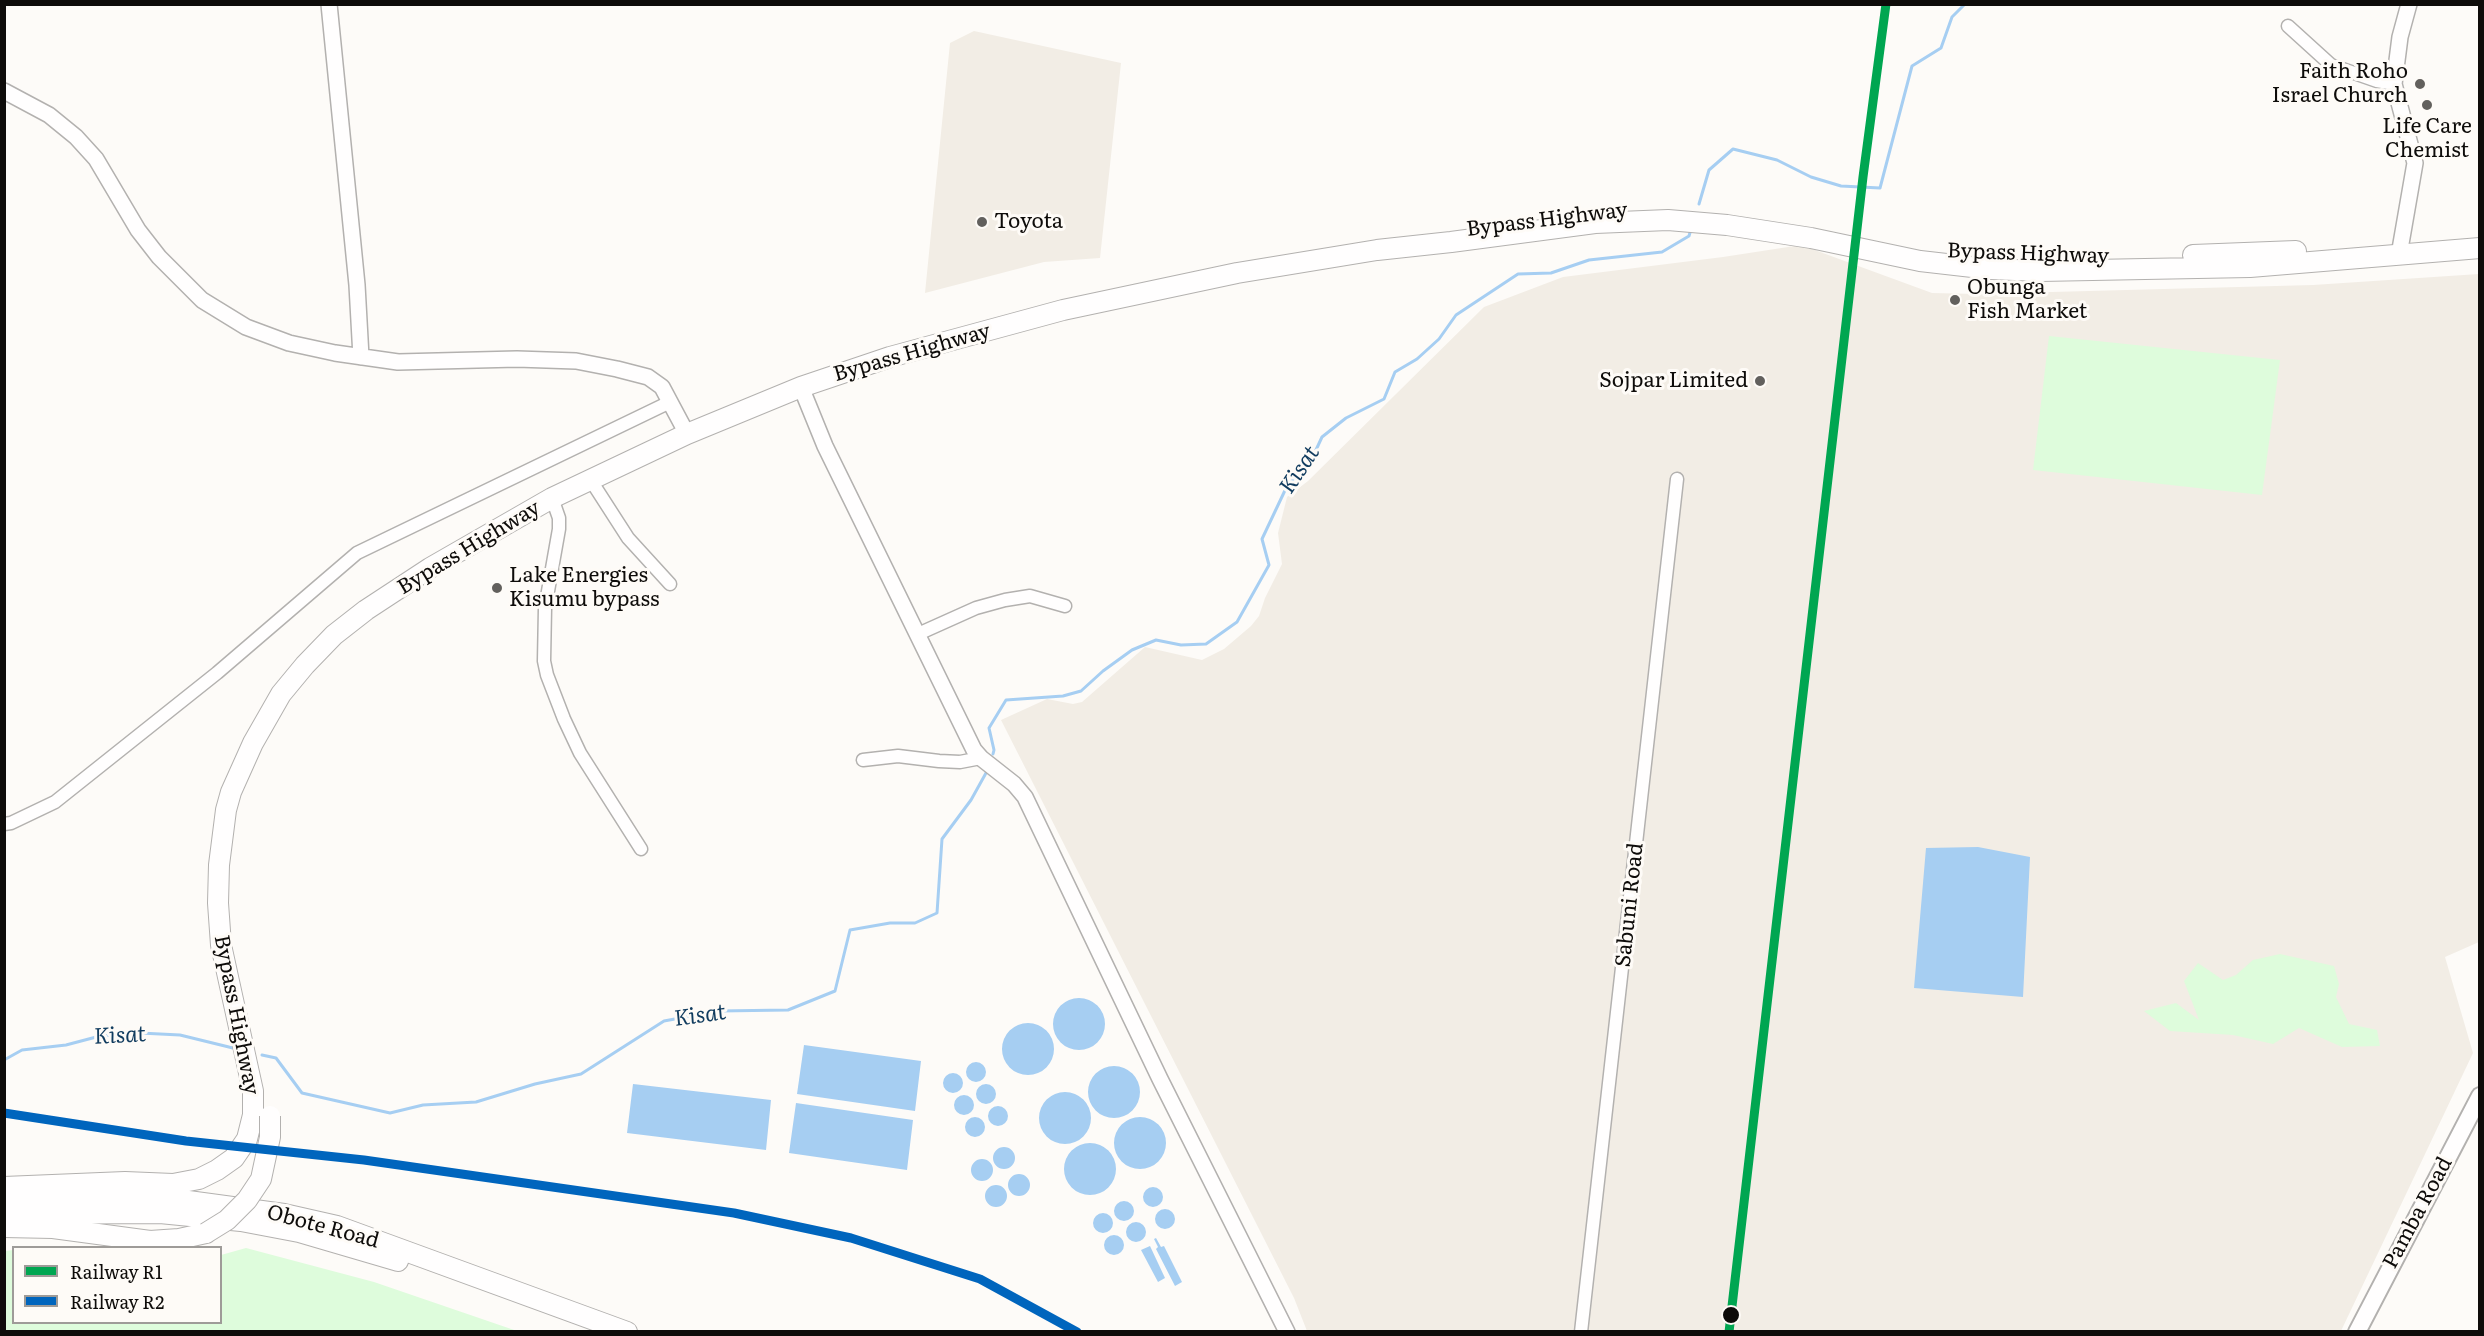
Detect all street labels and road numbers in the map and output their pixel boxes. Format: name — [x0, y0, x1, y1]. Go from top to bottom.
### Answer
street label: Bypass Highway — [1465, 198, 1629, 242]
street label: Bypass Highway — [1947, 239, 2109, 269]
street label: Bypass Highway — [831, 319, 993, 387]
street label: Bypass Highway — [393, 495, 545, 601]
street label: Sabuni Road — [1611, 842, 1649, 968]
street label: Bypass Highway — [208, 933, 264, 1097]
street label: Pamba Road — [2378, 1153, 2458, 1273]
street label: Obote Road — [264, 1200, 382, 1254]

